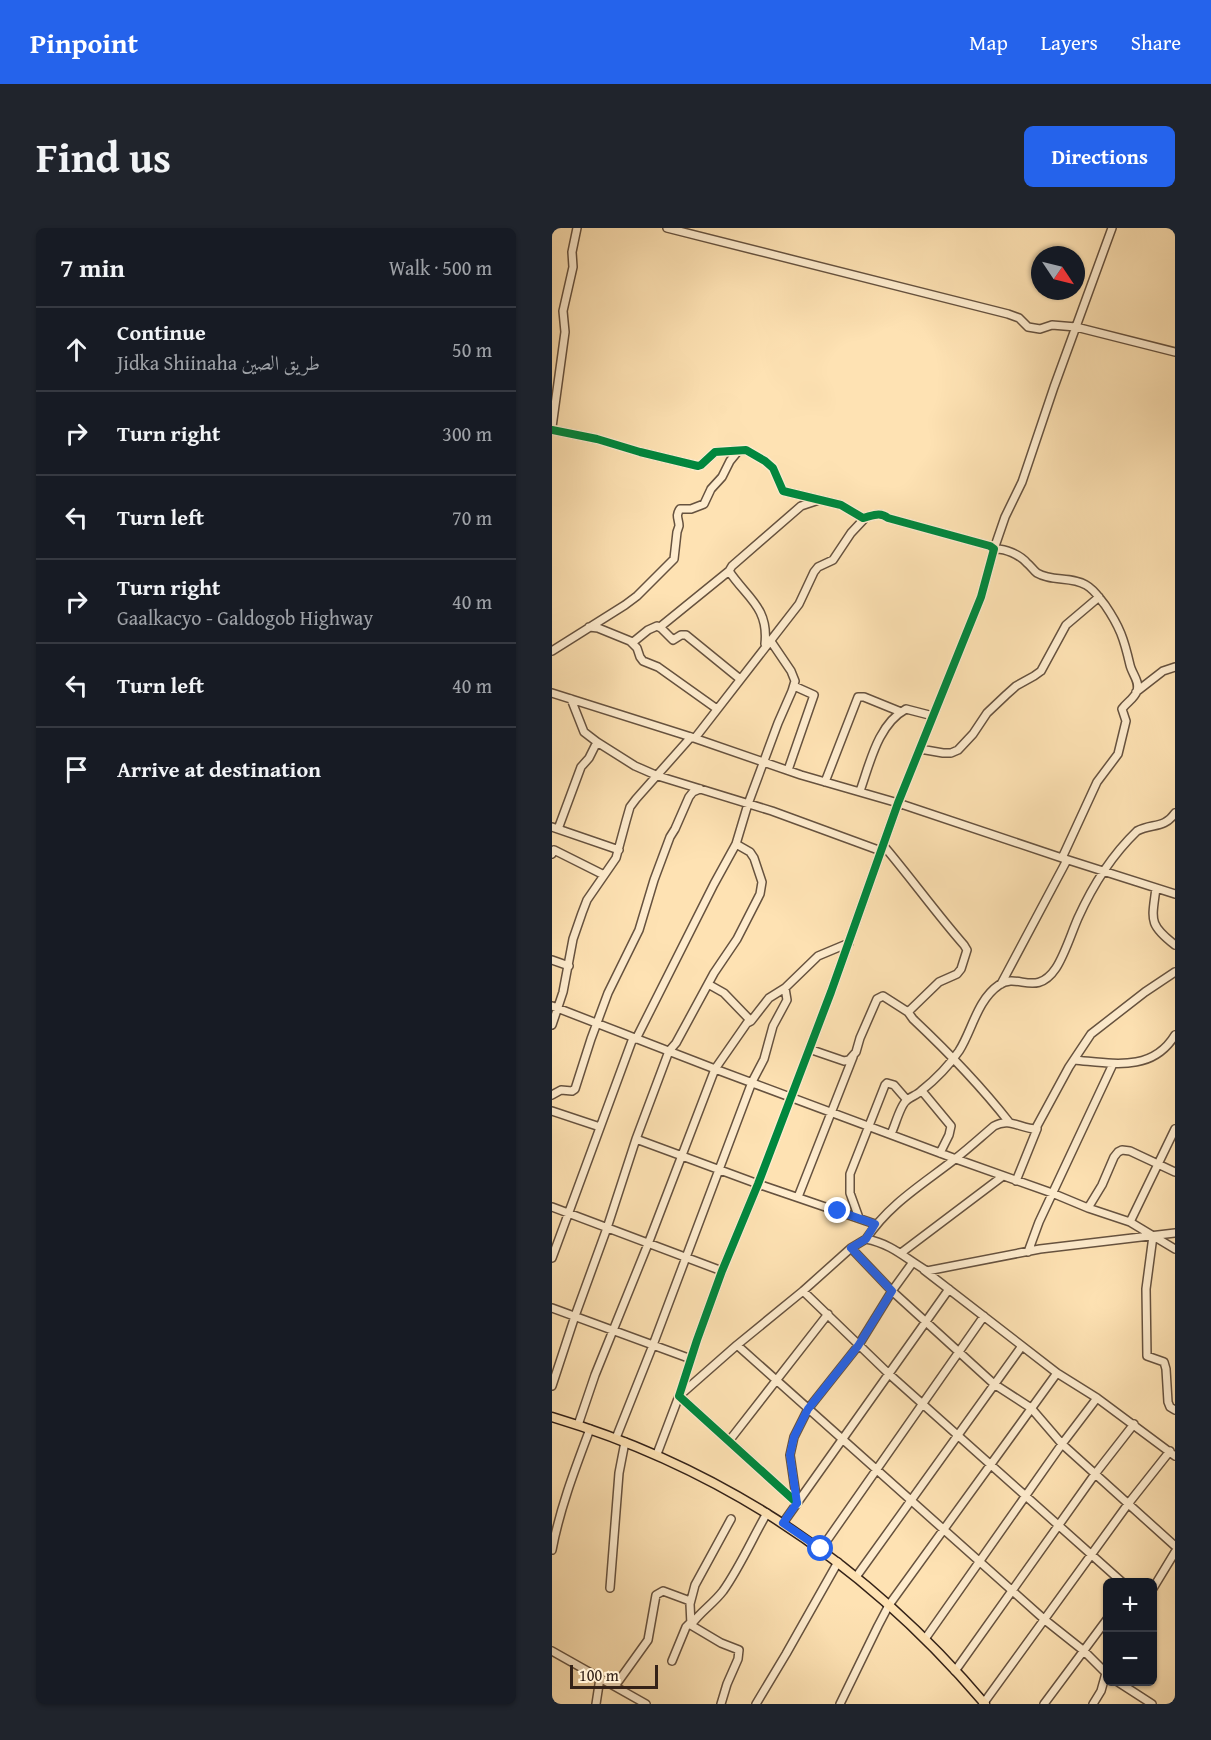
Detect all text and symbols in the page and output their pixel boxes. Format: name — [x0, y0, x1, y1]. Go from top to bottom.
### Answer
text: Pinpoint — [30, 22, 138, 63]
text: Map — [969, 27, 1008, 58]
text: Layers — [1041, 27, 1098, 58]
text: Share — [1131, 27, 1181, 58]
text: Find us — [36, 126, 171, 187]
button: Directions — [1024, 126, 1175, 187]
north arrow — [1031, 246, 1085, 300]
text: 7 min — [60, 248, 125, 287]
text: Walk · 500 m — [389, 253, 492, 282]
text: Continue — [117, 316, 206, 348]
icon: ahead — [60, 333, 93, 366]
text: 50 m — [452, 335, 492, 364]
text: Jidka Shiinaha طريق الصين — [117, 348, 320, 377]
icon: right — [60, 417, 93, 450]
text: Turn right — [117, 417, 220, 449]
text: 300 m — [442, 419, 492, 448]
icon: left — [60, 501, 93, 534]
text: Turn left — [117, 501, 204, 533]
text: 70 m — [452, 503, 492, 532]
text: Turn right — [117, 571, 220, 603]
icon: right — [60, 585, 93, 618]
text: 40 m — [452, 587, 492, 616]
text: Gaalkacyo - Galdogob Highway — [117, 603, 373, 632]
icon: left — [60, 669, 93, 702]
text: Turn left — [117, 669, 204, 701]
text: 40 m — [452, 671, 492, 700]
icon: arrive — [60, 753, 93, 786]
text: Arrive at destination — [117, 753, 321, 785]
route end — [824, 1197, 850, 1223]
route start — [807, 1535, 833, 1561]
map controls — [1103, 1578, 1157, 1686]
button: + — [1103, 1578, 1157, 1632]
button: − — [1103, 1632, 1157, 1686]
scale bar — [570, 1662, 658, 1690]
text: 100 m — [579, 1663, 619, 1687]

